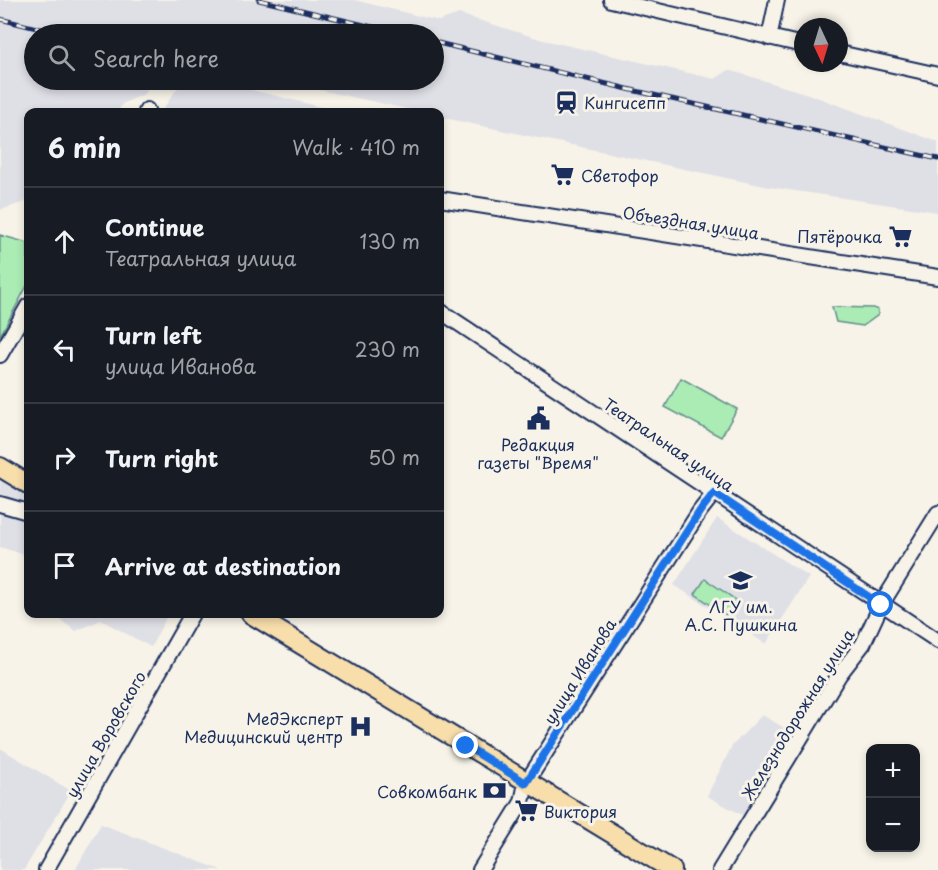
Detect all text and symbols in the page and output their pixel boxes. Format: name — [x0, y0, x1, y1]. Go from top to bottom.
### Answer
north arrow — [794, 18, 848, 72]
search box — [24, 24, 444, 90]
icon: search — [45, 41, 78, 74]
text: Search here — [93, 41, 219, 74]
station icon: Кингисепп — [553, 89, 579, 115]
place label: Кингисепп — [584, 90, 666, 114]
text: 6 min — [48, 128, 121, 167]
text: Walk · 410 m — [292, 132, 420, 162]
supermarket icon: Светофор — [550, 162, 576, 188]
place label: Светофор — [581, 163, 659, 187]
street label: Объездная улица — [621, 199, 761, 245]
text: Continue — [105, 210, 204, 243]
supermarket icon: Пятёрочка — [887, 223, 913, 249]
place label: Пятёрочка — [797, 224, 882, 248]
icon: ahead — [48, 225, 81, 258]
text: 130 m — [360, 226, 420, 256]
text: Театральная улица — [105, 243, 296, 273]
text: Turn left — [105, 318, 202, 351]
icon: left — [48, 333, 81, 366]
text: 230 m — [355, 334, 420, 364]
text: улица Иванова — [105, 351, 256, 381]
street label: Театральная улица — [599, 391, 739, 497]
public building icon: Редакция газеты "Время" — [525, 406, 551, 432]
place label: Редакция газеты "Время" — [477, 432, 599, 474]
icon: right — [48, 441, 81, 474]
text: Turn right — [105, 441, 218, 474]
text: 50 m — [368, 442, 420, 472]
icon: arrive — [48, 549, 81, 582]
text: Arrive at destination — [105, 549, 341, 582]
school or university icon: ЛГУ им. А.С. Пушкина — [728, 568, 754, 594]
route start — [867, 591, 893, 617]
place label: ЛГУ им. А.С. Пушкина — [685, 594, 797, 636]
street label: улица Иванова — [537, 613, 621, 729]
street label: Железнодорожная улица — [735, 624, 859, 804]
street label: улица Воровского — [59, 666, 151, 802]
place label: МедЭксперт Медицинский центр — [184, 706, 343, 748]
hospital icon: МедЭксперт Медицинский центр — [348, 714, 374, 740]
route end — [452, 732, 478, 758]
map controls — [866, 744, 920, 852]
button: + — [866, 744, 920, 798]
bank icon: Совкомбанк — [482, 778, 508, 804]
place label: Совкомбанк — [377, 779, 477, 803]
supermarket icon: Виктория — [513, 798, 539, 824]
button: − — [866, 798, 920, 852]
place label: Виктория — [544, 799, 617, 823]

